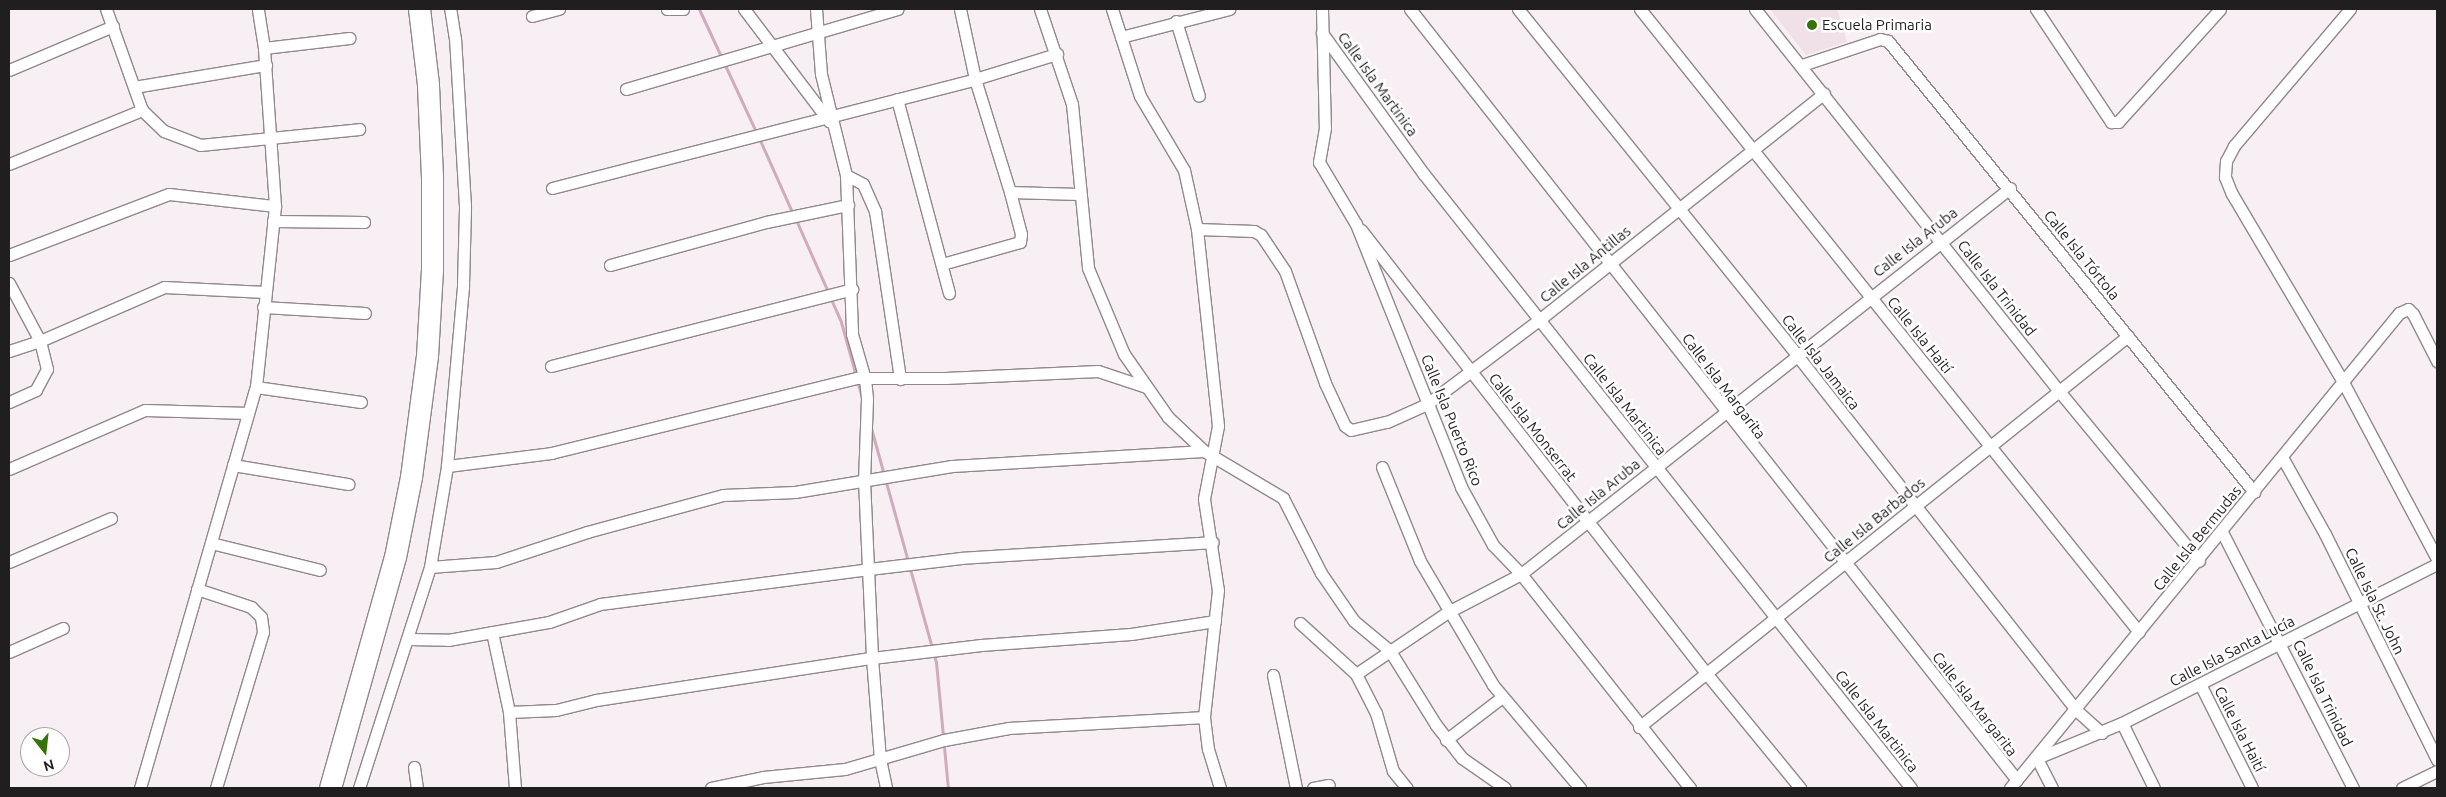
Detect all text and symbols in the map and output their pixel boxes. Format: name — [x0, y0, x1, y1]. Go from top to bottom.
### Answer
place label: Escuela Primaria — [1822, 16, 1932, 34]
marker: Escuela Primaria — [1806, 19, 1818, 31]
street label: Calle Isla Martinica — [1334, 28, 1422, 140]
street label: Calle Isla Aruba — [1869, 203, 1961, 281]
street label: Calle Isla Tórtola — [2040, 206, 2124, 304]
street label: Calle Isla Antillas — [1536, 222, 1634, 306]
street label: Calle Isla Trinidad — [1954, 237, 2040, 339]
street label: Calle Isla Haití — [1884, 293, 1956, 377]
street label: Calle Isla Jamaica — [1778, 311, 1864, 413]
street label: Calle Isla Margarita — [1678, 330, 1770, 442]
street label: Calle Isla Martinica — [1579, 349, 1671, 459]
street label: Calle Isla Puerto Rico — [1417, 352, 1487, 488]
street label: Calle Isla Monserrat — [1485, 369, 1581, 485]
street label: Calle Isla Aruba — [1553, 455, 1643, 533]
street label: Calle Isla Barbados — [1820, 474, 1928, 566]
street label: Calle Isla Bermudas — [2149, 482, 2245, 594]
street label: Calle Isla St. John — [2341, 545, 2409, 657]
street label: Calle Isla Santa Lucía — [2167, 612, 2297, 690]
street label: Calle Isla Trinidad — [2289, 637, 2357, 749]
street label: Calle Isla Margarita — [1929, 648, 2021, 760]
street label: Calle Isla Martinica — [1831, 666, 1923, 776]
street label: Calle Isla Haití — [2211, 683, 2269, 775]
north arrow — [20, 727, 70, 777]
text: N — [42, 756, 56, 775]

